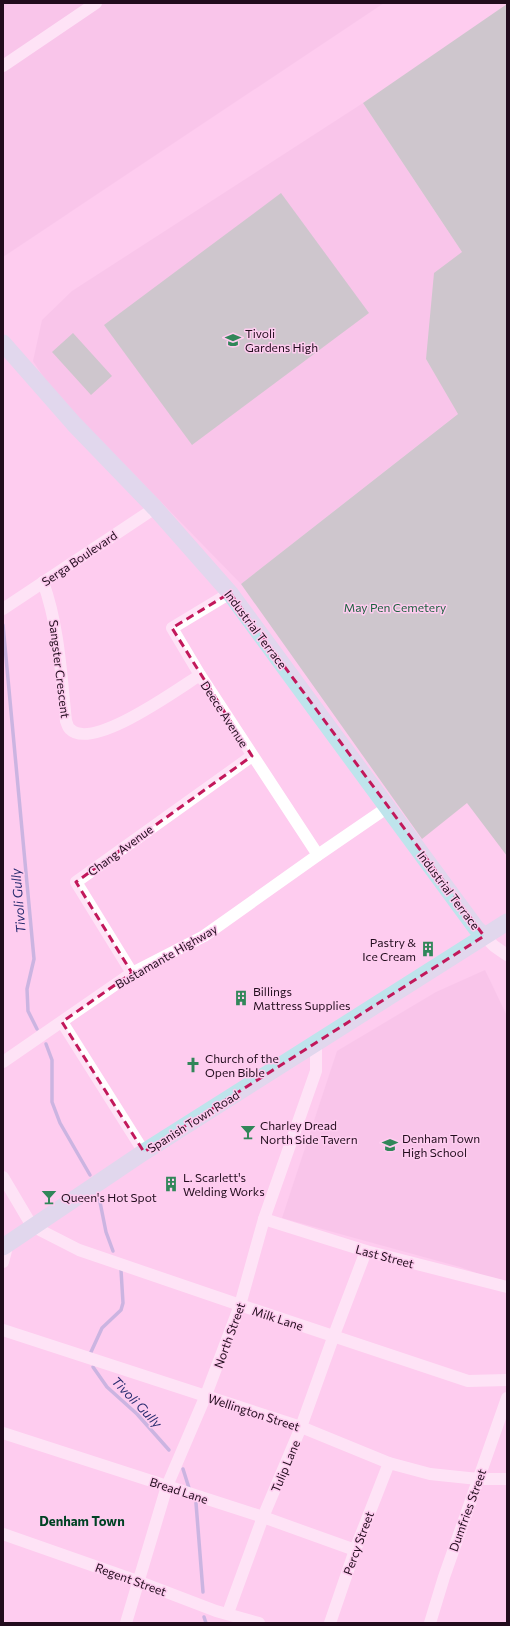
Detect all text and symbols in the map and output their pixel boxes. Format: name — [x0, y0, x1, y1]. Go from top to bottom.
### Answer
place label: Tivoli Gardens High — [245, 326, 318, 354]
school or university icon: Tivoli Gardens High — [224, 331, 242, 349]
street label: Serga Boulevard — [39, 528, 119, 588]
street label: Industrial Terrace — [222, 587, 290, 671]
park label: May Pen Cemetery — [344, 600, 446, 614]
street label: Sangster Crescent — [47, 619, 73, 719]
street label: Deece Avenue — [198, 678, 252, 750]
street label: Chang Avenue — [85, 822, 155, 878]
street label: Industrial Terrace — [415, 848, 483, 932]
water label: Tivoli Gully — [7, 867, 29, 934]
street label: Bustamante Highway — [113, 921, 219, 991]
place label: Pastry & Ice Cream — [362, 935, 416, 963]
building icon: Pastry & Ice Cream — [419, 940, 437, 958]
place label: Billings Mattress Supplies — [253, 984, 350, 1012]
building icon: Billings Mattress Supplies — [232, 989, 250, 1007]
place label: Church of the Open Bible — [205, 1051, 279, 1079]
church icon: Church of the Open Bible — [184, 1056, 202, 1074]
street label: Spanish Town Road — [145, 1087, 242, 1155]
place label: Charley Dread North Side Tavern — [260, 1118, 358, 1146]
bar icon: Charley Dread North Side Tavern — [239, 1123, 257, 1141]
place label: Denham Town High School — [402, 1131, 480, 1159]
school or university icon: Denham Town High School — [381, 1136, 399, 1154]
place label: L. Scarlett's Welding Works — [183, 1170, 265, 1198]
building icon: L. Scarlett's Welding Works — [162, 1175, 180, 1193]
bar icon: Queen's Hot Spot — [40, 1188, 58, 1206]
place label: Queen's Hot Spot — [61, 1190, 157, 1204]
street label: Last Street — [354, 1242, 416, 1271]
street label: North Street — [211, 1300, 247, 1370]
street label: Milk Lane — [251, 1303, 305, 1333]
water label: Tivoli Gully — [109, 1373, 166, 1432]
street label: Wellington Street — [206, 1391, 302, 1433]
street label: Tulip Lane — [268, 1438, 302, 1494]
street label: Dumfries Street — [446, 1467, 488, 1553]
street label: Bread Lane — [148, 1474, 210, 1506]
street label: Percy Street — [340, 1509, 376, 1577]
district label: Denham Town — [39, 1513, 125, 1529]
street label: Regent Street — [93, 1560, 169, 1598]

